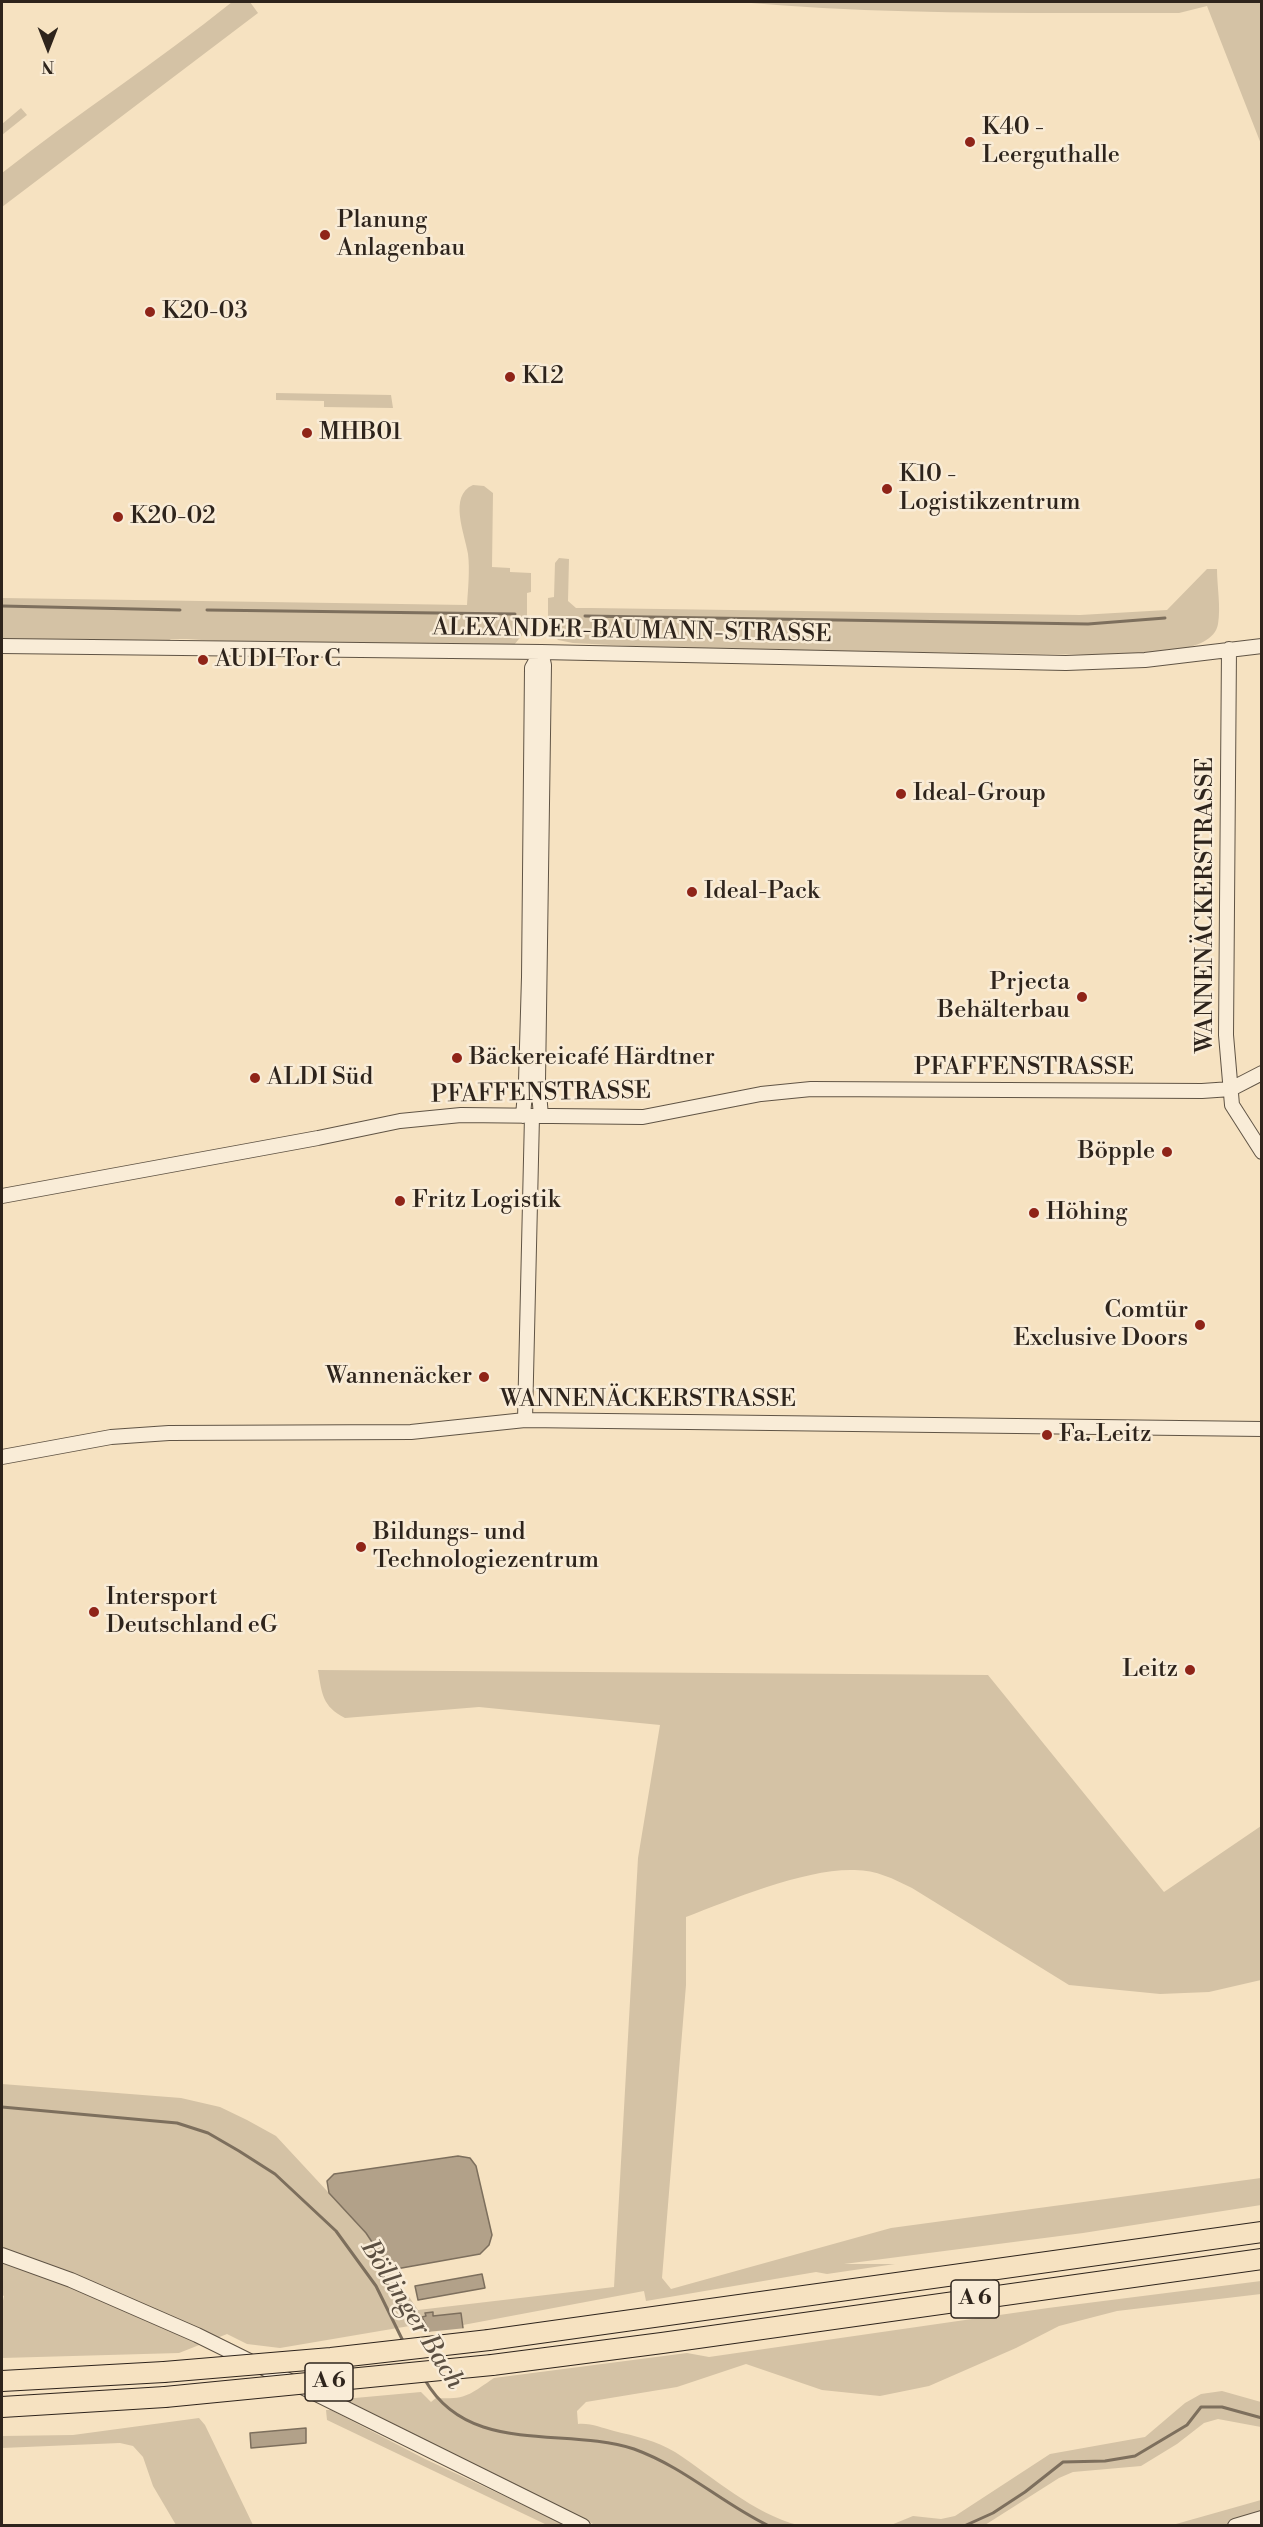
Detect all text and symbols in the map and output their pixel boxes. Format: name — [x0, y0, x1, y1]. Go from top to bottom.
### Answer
north arrow — [18, 18, 78, 78]
text: N — [42, 56, 54, 76]
place label: K40 - Leerguthalle — [982, 114, 1120, 170]
marker: K40 - Leerguthalle — [963, 135, 977, 149]
place label: Planung Anlagenbau — [337, 207, 465, 263]
marker: Planung Anlagenbau — [318, 228, 332, 242]
place label: K20-03 — [162, 298, 248, 326]
marker: K20-03 — [143, 305, 157, 319]
place label: K12 — [522, 363, 564, 391]
marker: K12 — [503, 370, 517, 384]
place label: MHB01 — [319, 419, 402, 447]
marker: MHB01 — [300, 426, 314, 440]
place label: K10 - Logistikzentrum — [899, 461, 1081, 517]
marker: K10 - Logistikzentrum — [880, 482, 894, 496]
place label: K20-02 — [130, 503, 216, 531]
marker: K20-02 — [111, 510, 125, 524]
street label: ALEXANDER-BAUMANN-STRASSE — [432, 614, 832, 650]
place label: AUDI Tor C — [215, 646, 341, 674]
marker: AUDI Tor C — [196, 653, 210, 667]
street label: WANNENÄCKERSTRASSE — [1192, 757, 1220, 1053]
place label: Ideal-Group — [913, 780, 1046, 808]
marker: Ideal-Group — [894, 787, 908, 801]
place label: Ideal-Pack — [704, 878, 820, 906]
marker: Ideal-Pack — [685, 885, 699, 899]
place label: Prjecta Behälterbau — [937, 969, 1070, 1025]
marker: Prjecta Behälterbau — [1075, 990, 1089, 1004]
place label: Bäckereicafé Härdtner — [469, 1044, 715, 1072]
marker: Bäckereicafé Härdtner — [450, 1051, 464, 1065]
street label: PFAFFENSTRASSE — [914, 1054, 1134, 1082]
place label: ALDI Süd — [267, 1064, 373, 1092]
marker: ALDI Süd — [248, 1071, 262, 1085]
street label: PFAFFENSTRASSE — [431, 1078, 651, 1110]
place label: Böpple — [1078, 1138, 1155, 1166]
marker: Böpple — [1160, 1145, 1174, 1159]
place label: Fritz Logistik — [412, 1187, 560, 1215]
marker: Fritz Logistik — [393, 1194, 407, 1208]
place label: Höhing — [1046, 1199, 1128, 1227]
marker: Höhing — [1027, 1206, 1041, 1220]
place label: Comtür Exclusive Doors — [1014, 1297, 1188, 1353]
marker: Comtür Exclusive Doors — [1193, 1318, 1207, 1332]
place label: Wannenäcker — [326, 1363, 472, 1391]
marker: Wannenäcker — [477, 1370, 491, 1384]
street label: WANNENÄCKERSTRASSE — [500, 1386, 796, 1414]
place label: Fa. Leitz — [1059, 1421, 1151, 1449]
marker: Fa. Leitz — [1040, 1428, 1054, 1442]
place label: Bildungs- und Technologiezentrum — [373, 1519, 599, 1575]
marker: Bildungs- und Technologiezentrum — [354, 1540, 368, 1554]
place label: Intersport Deutschland eG — [106, 1584, 278, 1640]
marker: Intersport Deutschland eG — [87, 1605, 101, 1619]
place label: Leitz — [1122, 1656, 1178, 1684]
marker: Leitz — [1183, 1663, 1197, 1677]
water label: Böllinger Bach — [353, 2235, 469, 2395]
road number: A 6 — [951, 2280, 999, 2318]
road number: A 6 — [305, 2363, 353, 2401]

